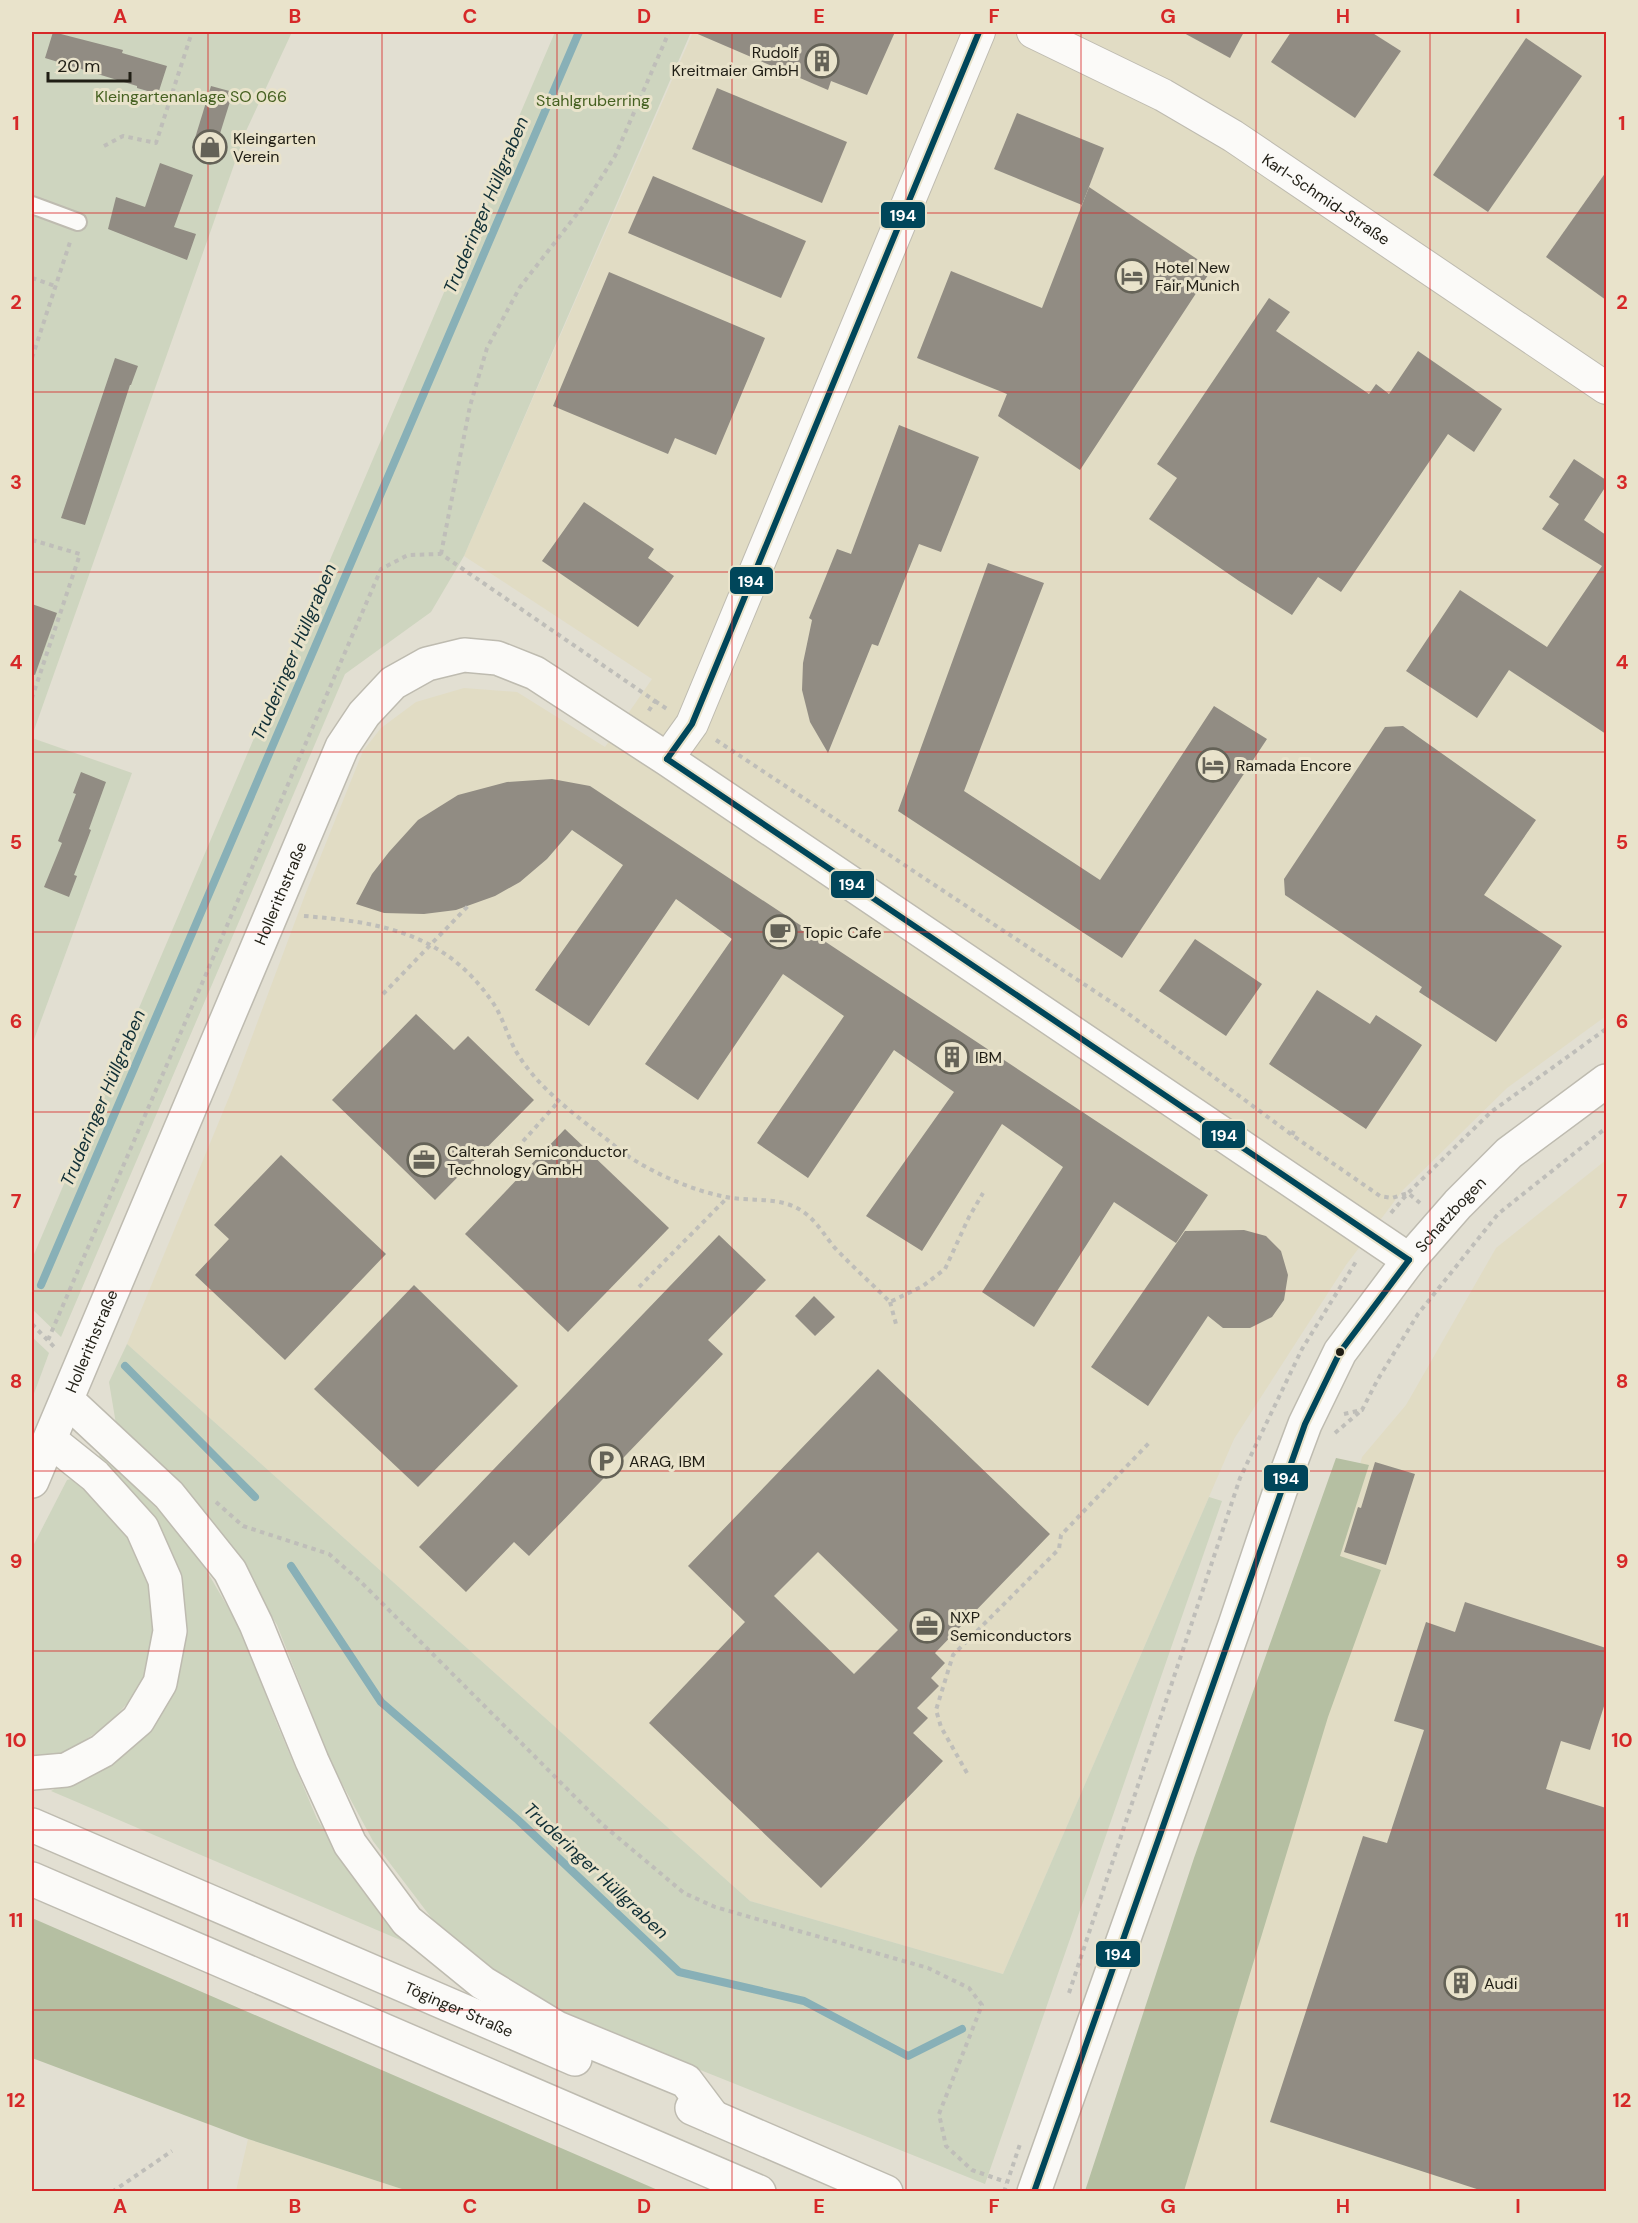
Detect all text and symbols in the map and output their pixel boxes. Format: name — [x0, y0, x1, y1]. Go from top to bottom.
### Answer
text: A — [113, 3, 127, 29]
text: B — [289, 3, 301, 29]
text: C — [463, 3, 477, 29]
text: D — [637, 3, 651, 29]
text: E — [813, 3, 825, 29]
text: F — [988, 3, 1000, 29]
text: G — [1160, 3, 1176, 29]
text: H — [1336, 3, 1350, 29]
text: I — [1515, 3, 1521, 29]
place label: Rudolf Kreitmaier GmbH — [671, 42, 799, 81]
building icon: Rudolf Kreitmaier GmbH — [804, 43, 840, 79]
scale bar — [48, 45, 130, 83]
text: 20 m — [57, 54, 100, 78]
park label: Kleingartenanlage SO 066 — [95, 86, 287, 107]
park label: Stahlgruberring — [536, 90, 650, 111]
text: 1 — [12, 110, 20, 136]
text: 1 — [1618, 110, 1626, 136]
water label: Truderinger Hüllgraben — [438, 113, 534, 297]
place label: Kleingarten Verein — [233, 128, 316, 167]
shop icon: Kleingarten Verein — [192, 129, 228, 165]
street label: Karl-Schmid-Straße — [1258, 149, 1394, 250]
line badge: 194 — [880, 201, 926, 229]
text: 194 — [890, 205, 916, 226]
place label: Hotel New Fair Munich — [1155, 257, 1240, 296]
hotel icon: Hotel New Fair Munich — [1114, 258, 1150, 294]
text: 2 — [10, 289, 22, 315]
text: 2 — [1616, 289, 1628, 315]
text: 3 — [10, 469, 22, 495]
text: 3 — [1616, 469, 1628, 495]
water label: Truderinger Hüllgraben — [246, 560, 342, 744]
line badge: 194 — [729, 566, 774, 595]
text: 194 — [738, 571, 764, 592]
text: 4 — [10, 649, 23, 675]
text: 4 — [1616, 649, 1629, 675]
hotel icon: Ramada Encore — [1195, 747, 1231, 783]
place label: Ramada Encore — [1236, 755, 1352, 776]
text: 5 — [10, 829, 22, 855]
text: 5 — [1616, 829, 1628, 855]
street label: Hollerithstraße — [250, 839, 312, 948]
line badge: 194 — [830, 870, 875, 899]
text: 194 — [839, 874, 865, 895]
cafe icon: Topic Cafe — [762, 914, 798, 950]
place label: Topic Cafe — [803, 922, 882, 943]
water label: Truderinger Hüllgraben — [55, 1006, 151, 1190]
text: 6 — [10, 1008, 22, 1034]
text: 6 — [1616, 1008, 1628, 1034]
building icon: IBM — [934, 1039, 970, 1075]
place label: IBM — [975, 1047, 1002, 1068]
line badge: 194 — [1201, 1120, 1246, 1149]
text: 194 — [1211, 1125, 1237, 1146]
place label: Calterah Semiconductor Technology GmbH — [447, 1141, 628, 1180]
office icon: Calterah Semiconductor Technology GmbH — [406, 1142, 442, 1178]
street label: Schatzbogen — [1410, 1172, 1491, 1257]
text: 7 — [11, 1188, 22, 1214]
text: 7 — [1617, 1188, 1628, 1214]
street label: Hollerithstraße — [61, 1286, 123, 1396]
unlabelled marker — [1334, 1346, 1346, 1358]
text: 8 — [10, 1368, 22, 1394]
text: 8 — [1616, 1368, 1628, 1394]
parking icon: ARAG, IBM — [588, 1443, 624, 1479]
place label: ARAG, IBM — [629, 1451, 705, 1472]
line badge: 194 — [1263, 1464, 1309, 1492]
text: 194 — [1273, 1468, 1299, 1489]
text: 9 — [10, 1548, 22, 1574]
text: 9 — [1616, 1548, 1628, 1574]
place label: NXP Semiconductors — [950, 1607, 1072, 1646]
office icon: NXP Semiconductors — [909, 1608, 945, 1644]
text: 10 — [5, 1727, 27, 1753]
text: 10 — [1611, 1727, 1633, 1753]
water label: Truderinger Hüllgraben — [518, 1797, 674, 1945]
text: 11 — [9, 1907, 23, 1933]
text: 11 — [1615, 1907, 1629, 1933]
line badge: 194 — [1095, 1940, 1141, 1968]
text: 194 — [1105, 1944, 1131, 1965]
building icon: Audi — [1443, 1965, 1479, 2001]
place label: Audi — [1484, 1973, 1518, 1994]
street label: Töginger Straße — [401, 1977, 516, 2042]
text: 12 — [7, 2087, 25, 2113]
text: 12 — [1613, 2087, 1631, 2113]
text: A — [113, 2193, 127, 2219]
text: B — [289, 2193, 301, 2219]
text: C — [463, 2193, 477, 2219]
text: D — [637, 2193, 651, 2219]
text: E — [813, 2193, 825, 2219]
text: F — [988, 2193, 1000, 2219]
text: G — [1160, 2193, 1176, 2219]
text: H — [1336, 2193, 1350, 2219]
text: I — [1515, 2193, 1521, 2219]

